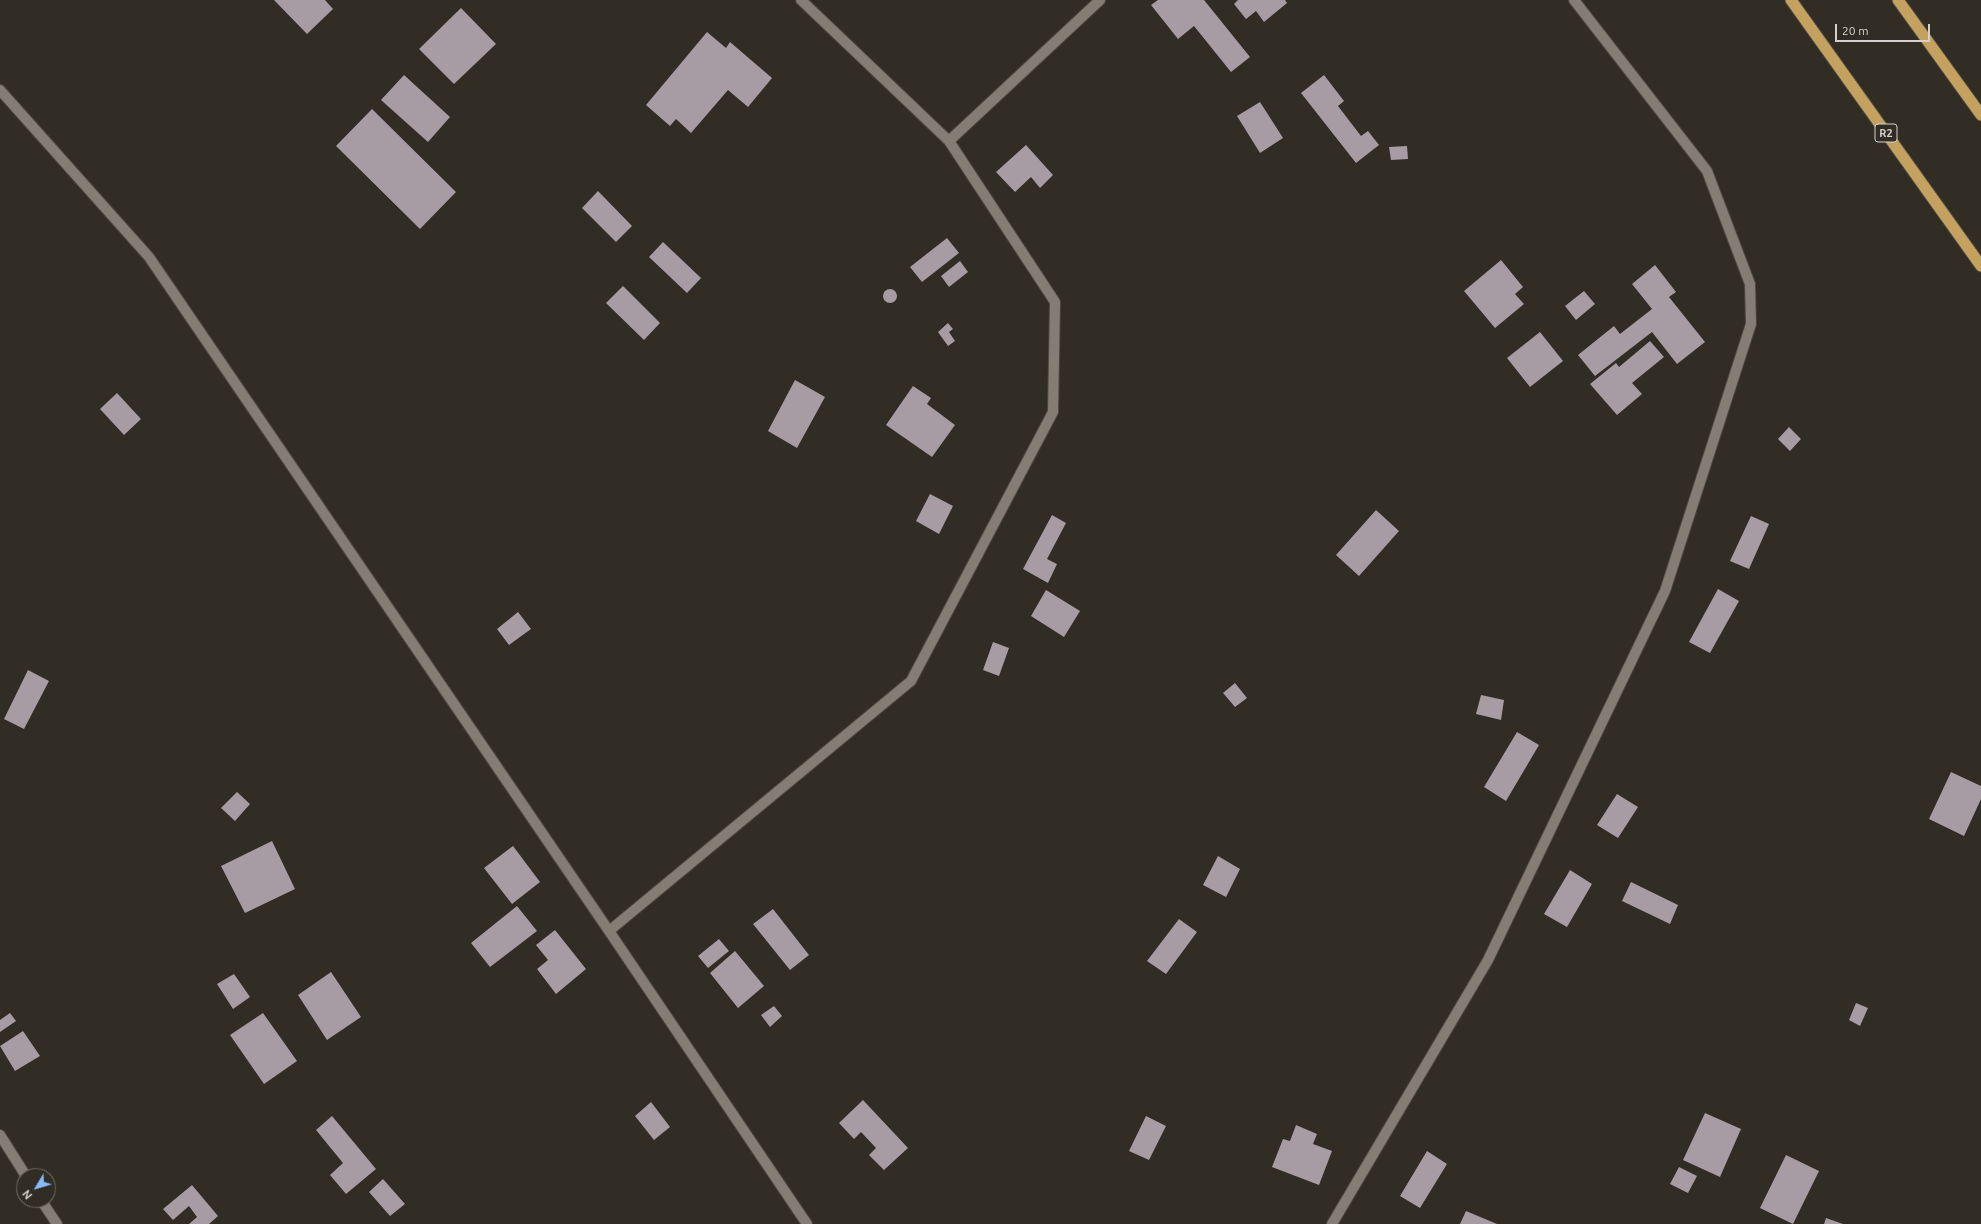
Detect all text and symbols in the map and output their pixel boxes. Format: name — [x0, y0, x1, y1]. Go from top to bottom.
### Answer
scale bar — [1837, 16, 1932, 42]
text: 20 m — [1842, 24, 1869, 37]
road number: R2 — [1875, 124, 1897, 142]
north arrow — [16, 1168, 56, 1208]
text: N — [20, 1188, 35, 1202]

